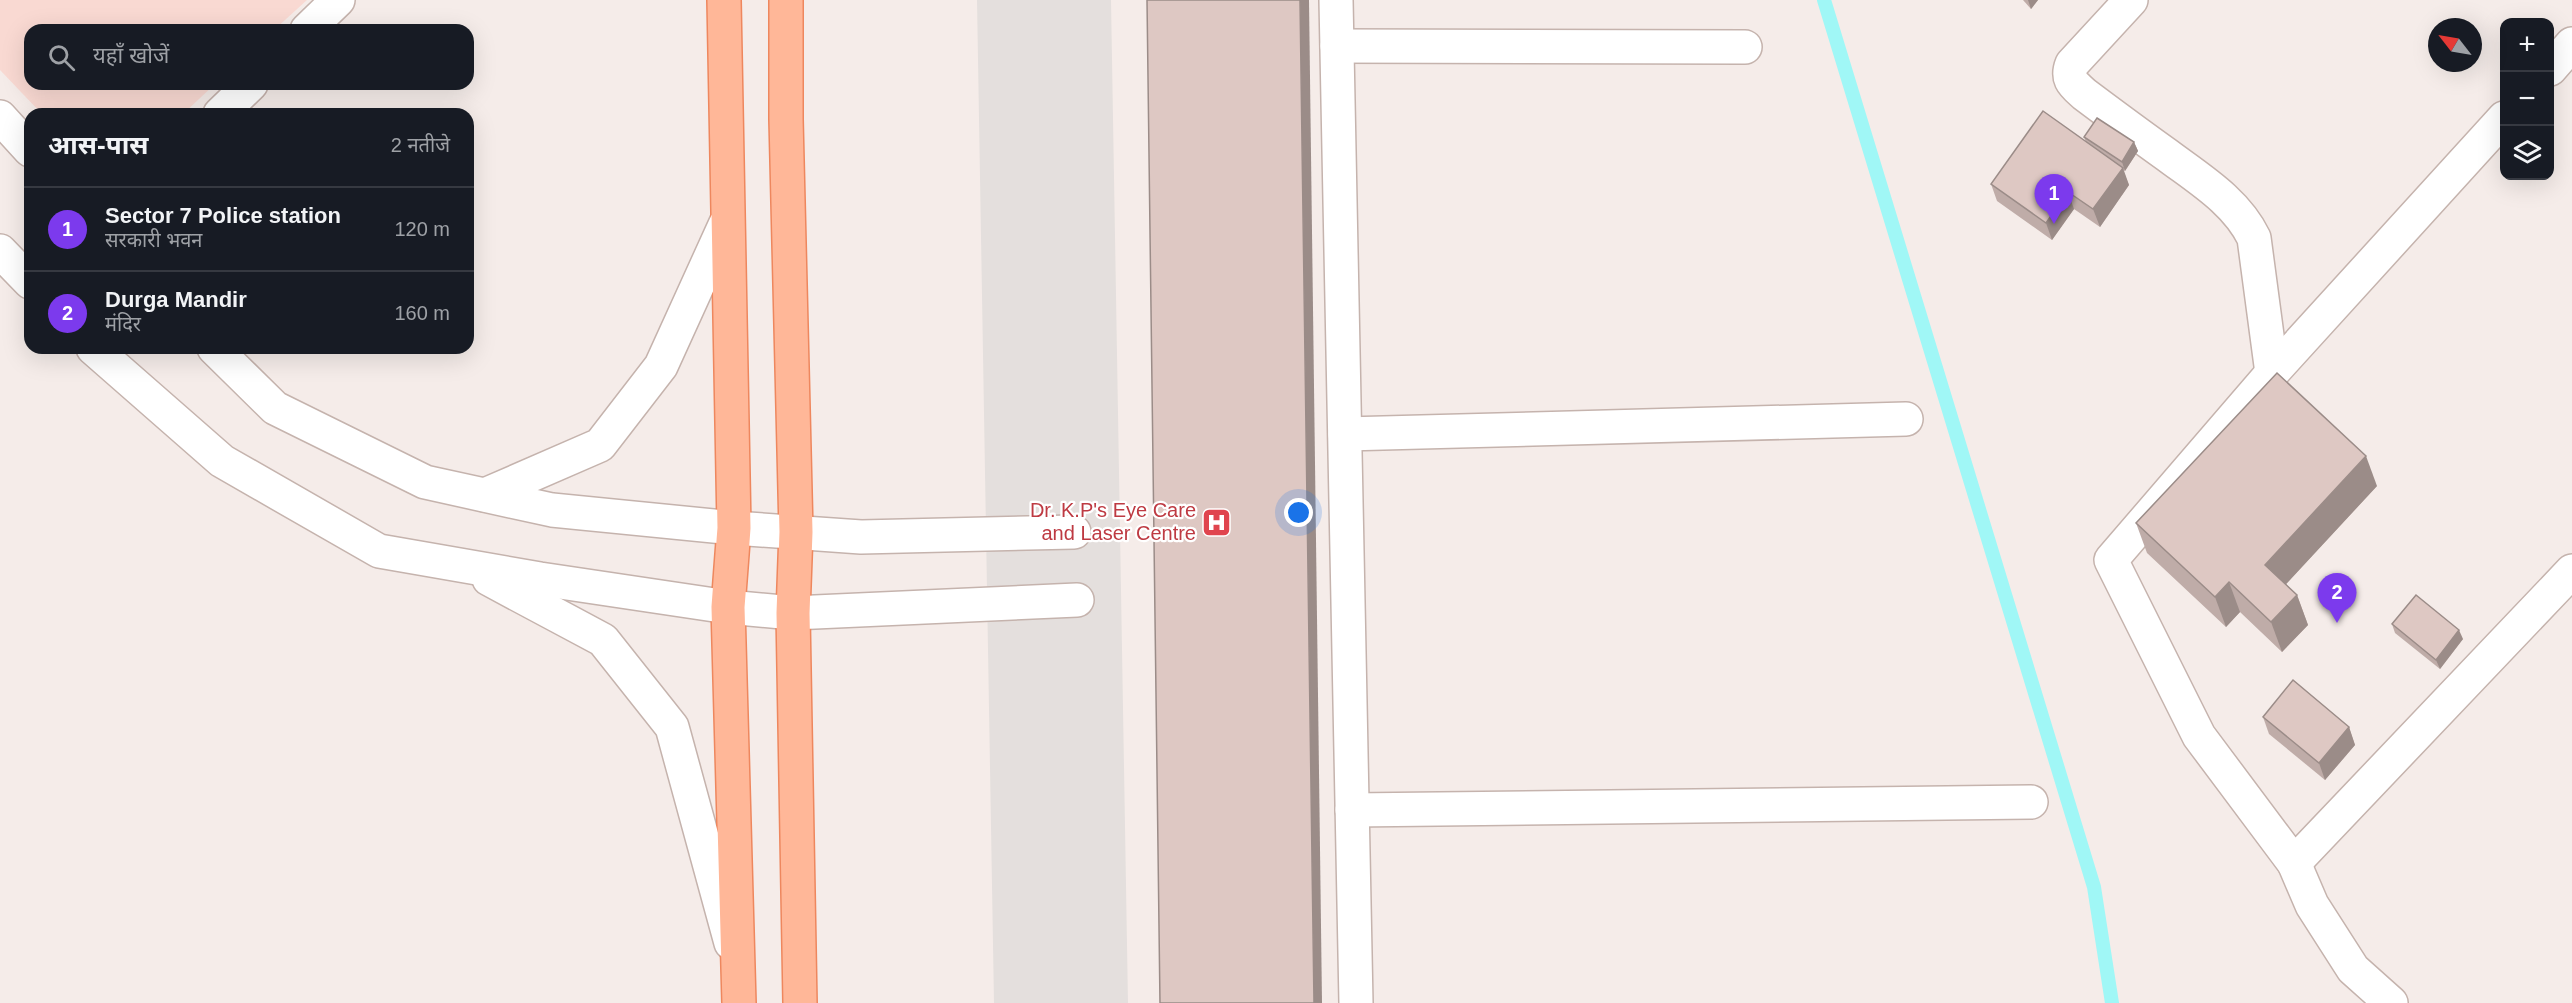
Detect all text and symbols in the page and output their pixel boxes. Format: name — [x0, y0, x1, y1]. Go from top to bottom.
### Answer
north arrow — [2428, 18, 2482, 72]
map controls — [2500, 18, 2554, 180]
button: + — [2500, 18, 2554, 72]
search box — [24, 24, 474, 90]
icon: search — [45, 41, 78, 74]
text: यहाँ खोजें — [93, 43, 169, 68]
button: − — [2500, 72, 2554, 126]
button: layers — [2500, 126, 2554, 180]
text: आस-पास — [48, 130, 148, 160]
text: 2 नतीजे — [391, 134, 450, 156]
pin: 1 — [2034, 174, 2074, 224]
text: Sector 7 Police station — [105, 203, 341, 228]
text: 1 — [62, 218, 73, 240]
text: 120 m — [394, 218, 450, 240]
text: सरकारी भवन — [105, 229, 202, 251]
text: Durga Mandir — [105, 287, 247, 312]
text: 2 — [62, 302, 73, 324]
text: 160 m — [394, 302, 450, 324]
text: मंदिर — [105, 313, 141, 335]
your location — [1284, 498, 1313, 527]
place label: Dr. K.P's Eye Care and Laser Centre — [1030, 499, 1196, 544]
hospital icon: Dr. K.P's Eye Care and Laser Centre — [1201, 506, 1233, 538]
pin: 2 — [2318, 574, 2356, 623]

